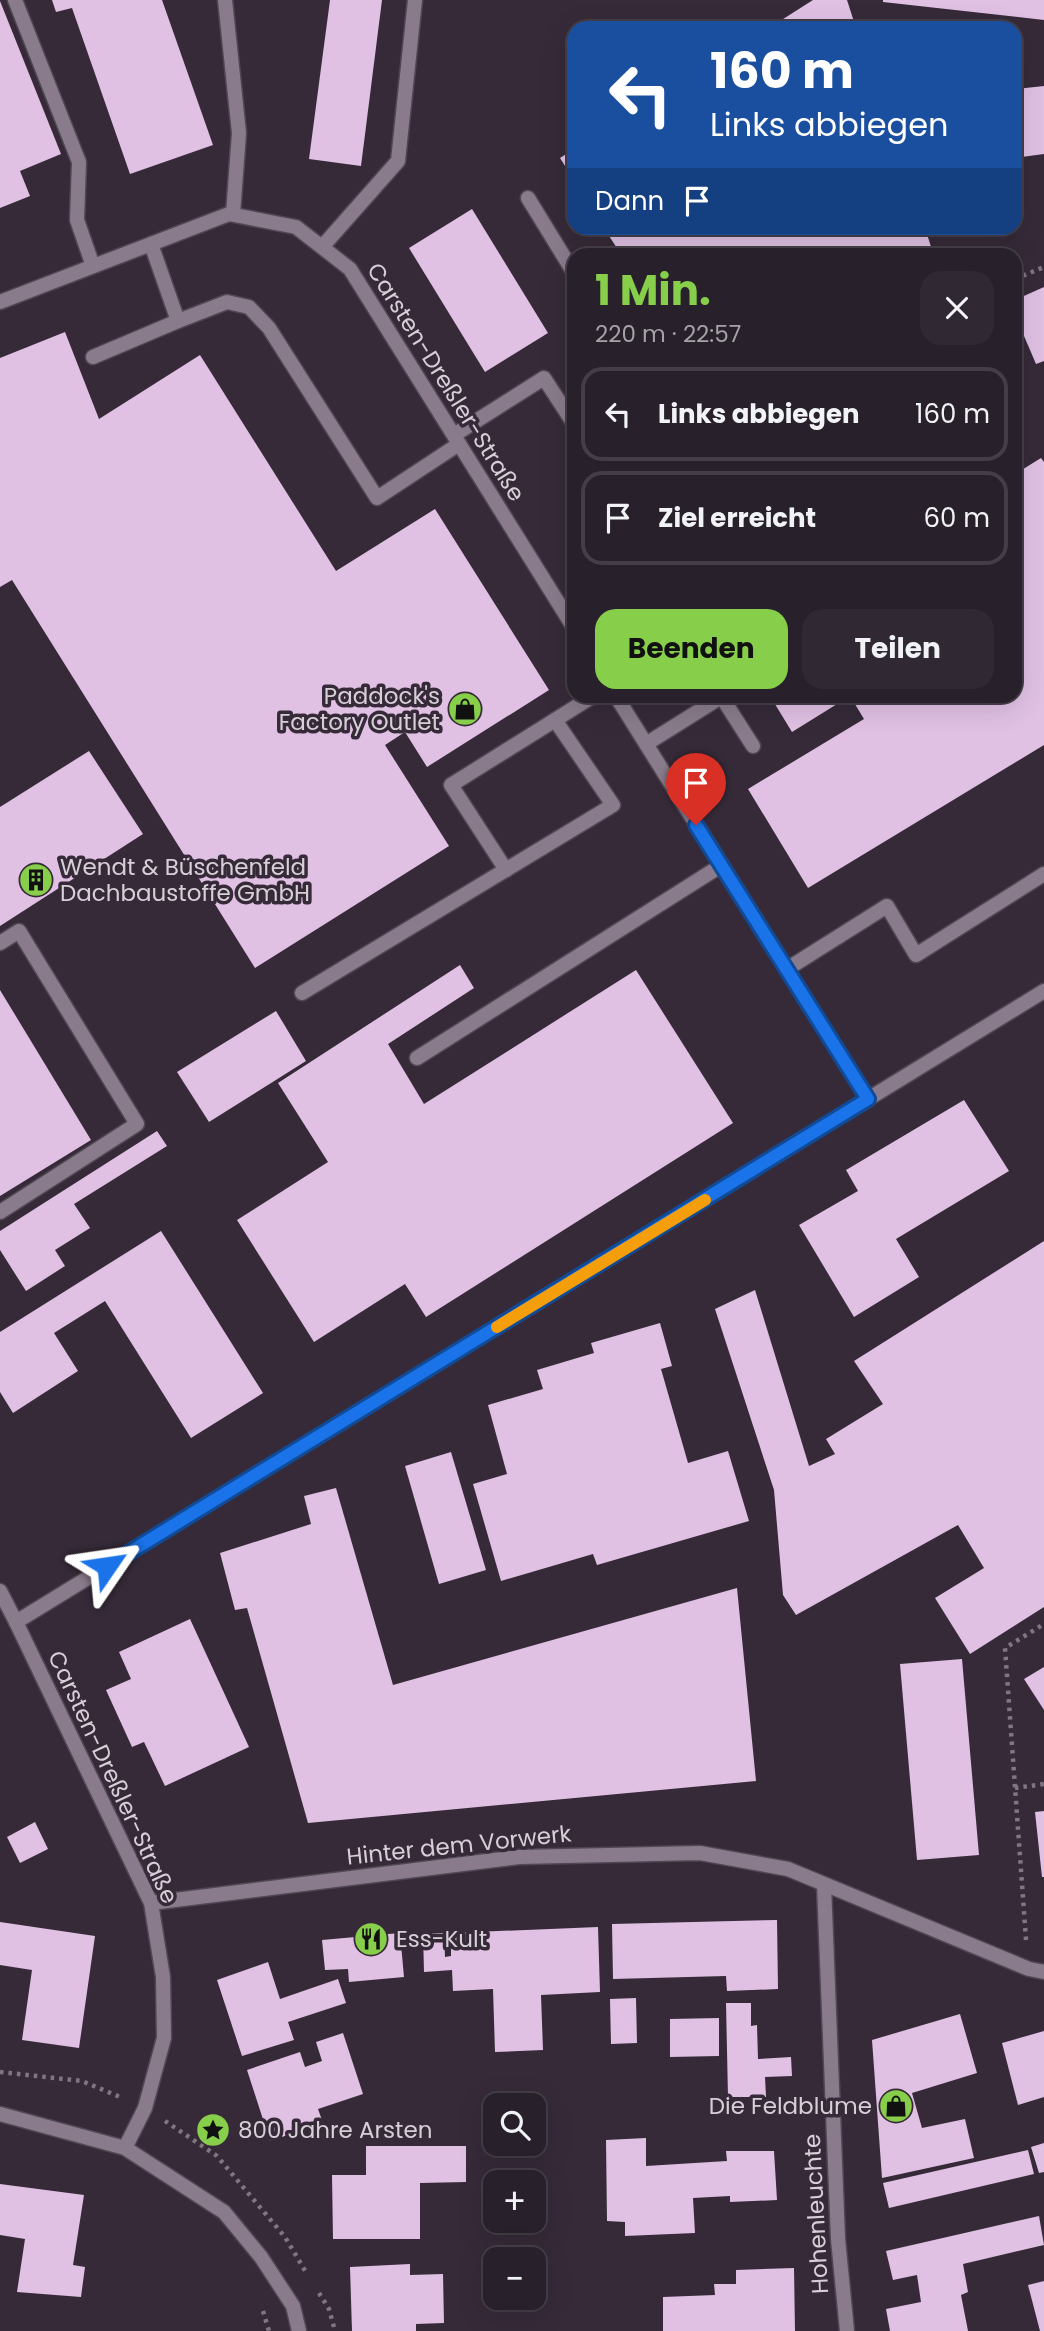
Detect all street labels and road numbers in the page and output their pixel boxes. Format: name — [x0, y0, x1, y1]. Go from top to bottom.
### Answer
street label: Carsten-Dreßler-Straße — [359, 257, 533, 507]
street label: Carsten-Dreßler-Straße — [40, 1645, 186, 1909]
street label: Hinter dem Vorwerk — [345, 1817, 573, 1873]
street label: Hohenleuchte — [796, 2133, 836, 2295]

